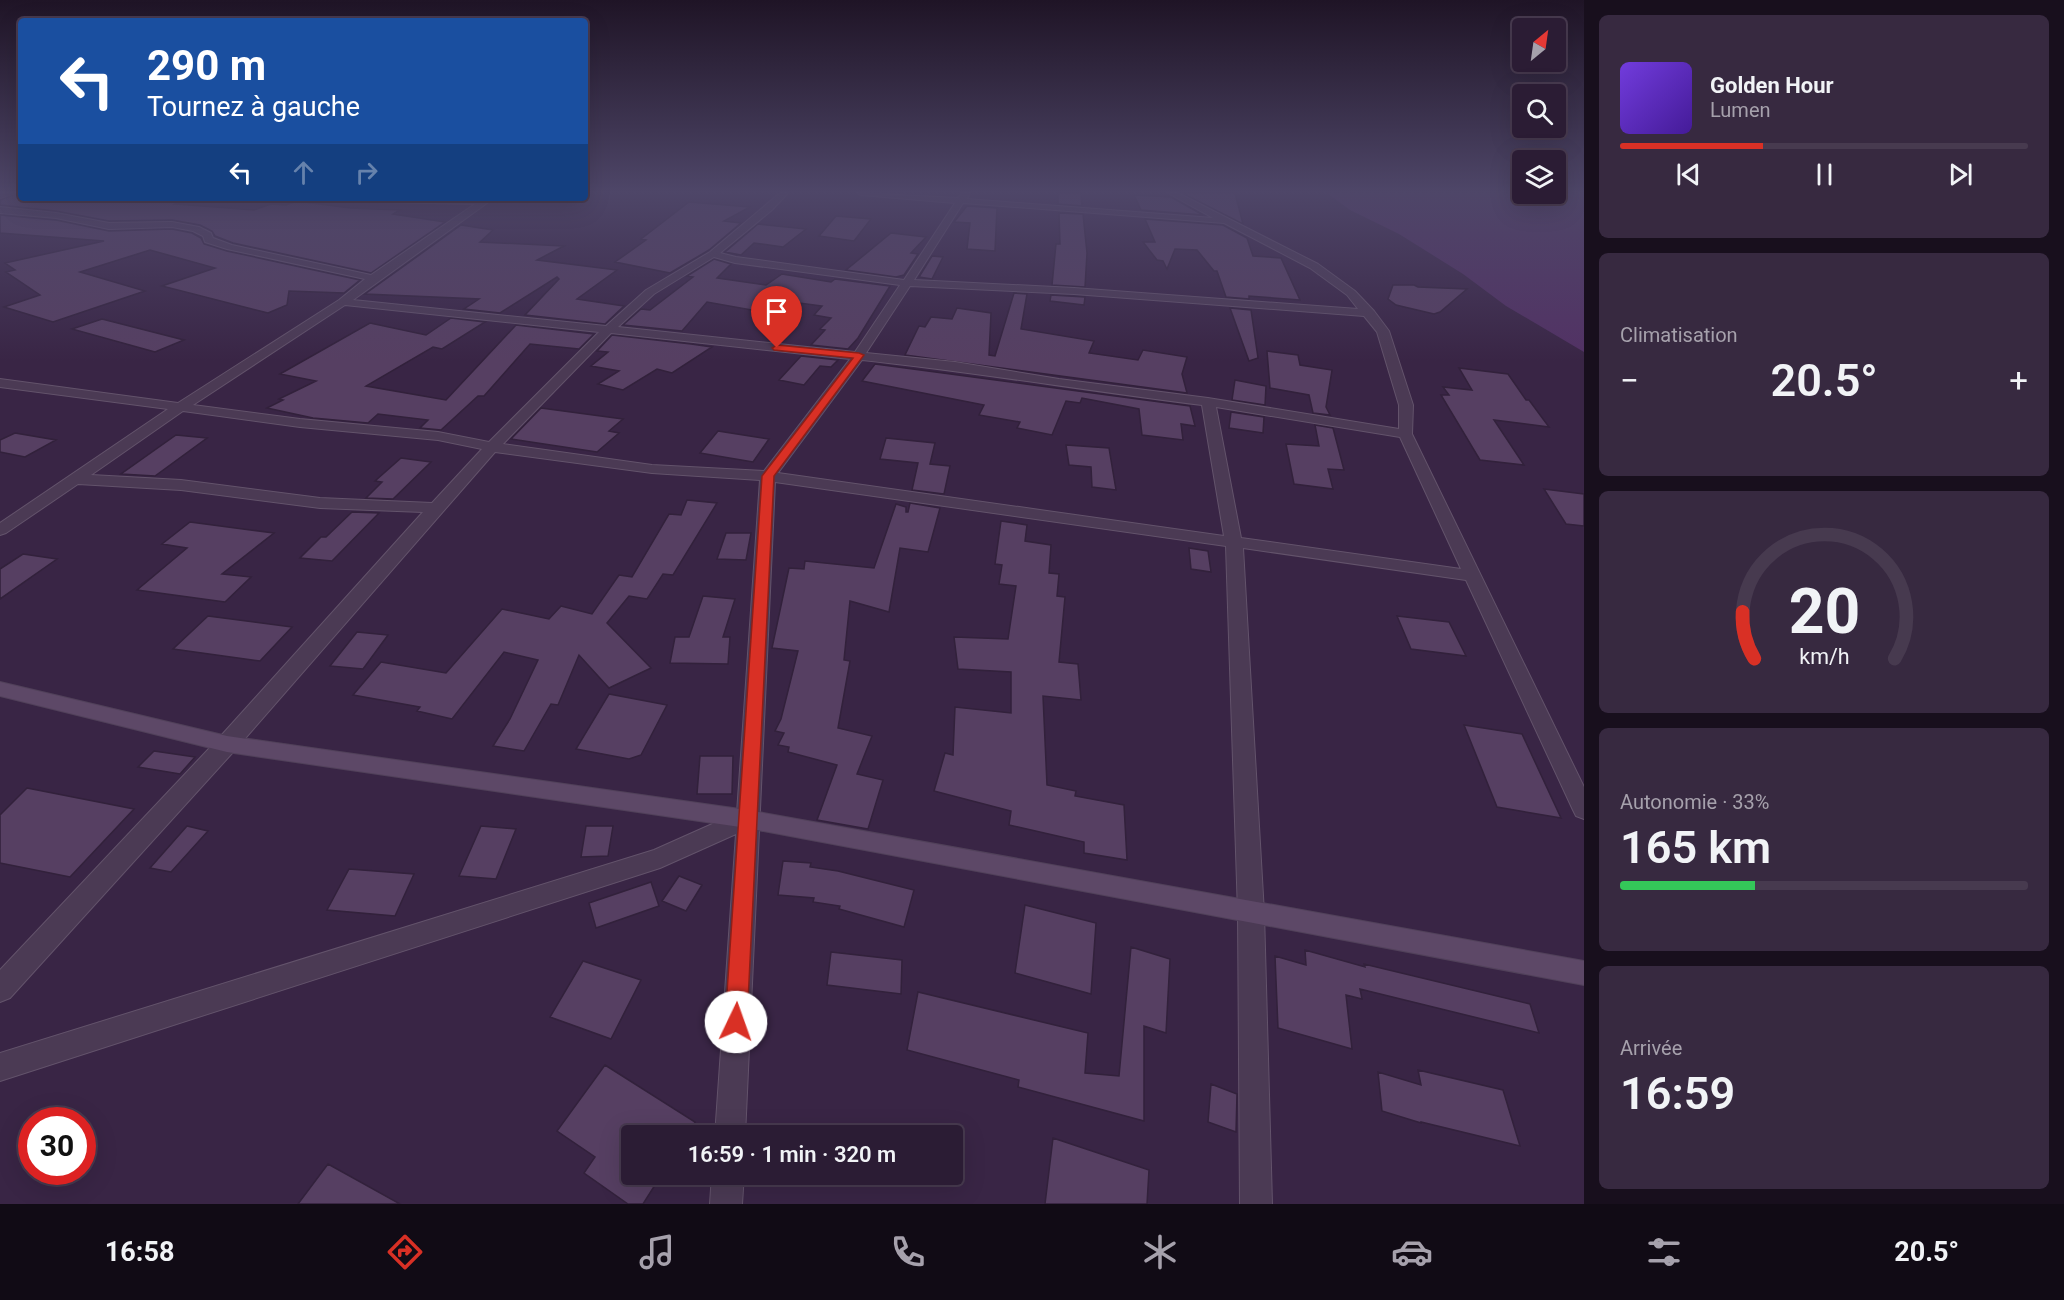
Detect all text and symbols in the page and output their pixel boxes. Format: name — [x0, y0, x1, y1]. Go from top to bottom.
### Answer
north arrow — [1512, 18, 1566, 72]
map controls — [1512, 18, 1566, 204]
text: 290 m — [147, 41, 266, 90]
icon: left — [48, 42, 126, 120]
text: Golden Hour — [1710, 73, 1834, 98]
button: search — [1512, 84, 1566, 138]
text: Tournez à gauche — [147, 91, 360, 123]
text: Lumen — [1710, 98, 1771, 122]
button: layers — [1512, 150, 1566, 204]
icon: left — [224, 156, 257, 189]
icon: ahead — [287, 156, 320, 189]
icon: right — [350, 156, 383, 189]
icon: previous — [1672, 158, 1705, 191]
icon: pause — [1808, 158, 1841, 191]
icon: next — [1944, 158, 1977, 191]
pin — [751, 286, 802, 348]
icon: arrive — [760, 295, 793, 328]
text: Climatisation — [1620, 323, 1738, 347]
text: 20.5° — [1770, 354, 1878, 407]
text: − — [1620, 361, 1639, 400]
text: + — [2009, 361, 2028, 400]
text: 20 — [1788, 575, 1860, 648]
text: km/h — [1799, 644, 1849, 669]
text: Autonomie · 33% — [1620, 790, 1769, 814]
text: 165 km — [1620, 821, 1771, 874]
position arrow — [704, 990, 768, 1054]
text: Arrivée — [1620, 1036, 1682, 1060]
text: 16:59 — [1620, 1067, 1735, 1120]
speed limit sign: 30 — [18, 1107, 96, 1185]
text: 16:59 · 1 min · 320 m — [688, 1142, 896, 1167]
icon: directions — [384, 1231, 426, 1273]
icon: music — [636, 1231, 678, 1273]
icon: phone — [887, 1231, 929, 1273]
icon: climate — [1139, 1231, 1181, 1273]
icon: car — [1391, 1231, 1433, 1273]
icon: filters — [1643, 1231, 1685, 1273]
text: 16:58 — [105, 1236, 174, 1268]
text: 20.5° — [1894, 1236, 1959, 1268]

